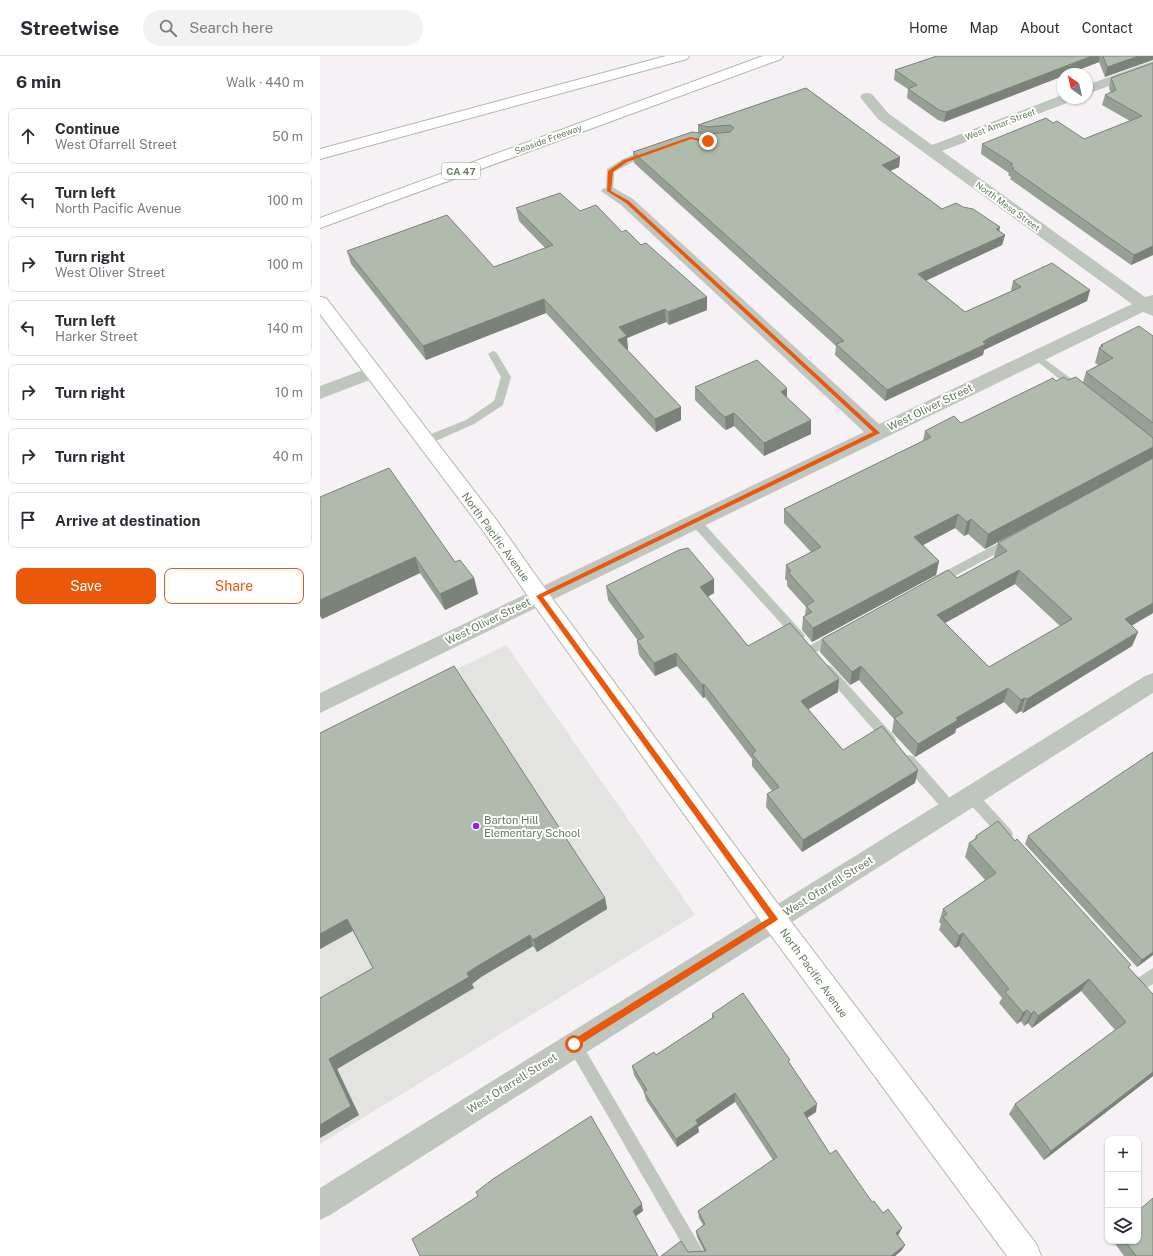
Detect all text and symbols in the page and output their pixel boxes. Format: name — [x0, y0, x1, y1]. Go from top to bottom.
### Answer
search box — [143, 10, 423, 46]
text: Streetwise — [20, 17, 119, 39]
icon: search — [157, 17, 179, 39]
text: Search here — [189, 19, 273, 36]
text: Home — [909, 20, 948, 36]
text: Map — [970, 20, 998, 36]
text: About — [1020, 20, 1060, 36]
text: Contact — [1082, 20, 1133, 36]
north arrow — [1057, 68, 1093, 104]
text: 6 min — [16, 72, 61, 92]
text: Walk · 440 m — [226, 75, 304, 90]
street label: West Amar Street — [963, 105, 1037, 142]
text: Continue — [55, 120, 120, 137]
street label: Seaside Freeway — [513, 122, 583, 156]
icon: ahead — [17, 125, 39, 147]
text: 50 m — [272, 129, 303, 144]
route end — [699, 132, 717, 150]
text: West Ofarrell Street — [55, 137, 177, 152]
road number: CA 47 — [442, 163, 480, 179]
street label: North Mesa Street — [974, 179, 1043, 233]
text: Turn left — [55, 184, 116, 201]
icon: left — [17, 189, 39, 211]
text: 100 m — [267, 193, 303, 208]
text: North Pacific Avenue — [55, 201, 181, 216]
text: Turn right — [55, 248, 125, 265]
icon: right — [17, 253, 39, 275]
text: 100 m — [267, 257, 303, 272]
text: West Oliver Street — [55, 265, 165, 280]
text: Turn left — [55, 312, 116, 329]
icon: left — [17, 317, 39, 339]
text: 140 m — [267, 321, 303, 336]
text: Harker Street — [55, 329, 138, 344]
icon: right — [17, 381, 39, 403]
street label: West Oliver Street — [885, 381, 975, 433]
text: Turn right — [55, 384, 125, 401]
text: 10 m — [275, 385, 303, 400]
icon: right — [17, 445, 39, 467]
text: Turn right — [55, 448, 125, 465]
text: 40 m — [272, 449, 303, 464]
street label: North Pacific Avenue — [460, 490, 532, 584]
icon: arrive — [17, 509, 39, 531]
text: Arrive at destination — [55, 512, 200, 529]
button: Save — [16, 568, 156, 604]
button: Share — [164, 568, 304, 604]
street label: West Oliver Street — [443, 595, 533, 647]
place label: Barton Hill Elementary School — [484, 814, 581, 839]
marker: Barton Hill Elementary School — [471, 821, 481, 831]
street label: West Ofarrell Street — [781, 854, 875, 918]
street label: North Pacific Avenue — [778, 926, 850, 1020]
route start — [565, 1035, 583, 1053]
street label: West Ofarrell Street — [465, 1051, 559, 1115]
map controls — [1105, 1136, 1141, 1244]
button: + — [1105, 1136, 1141, 1172]
button: − — [1105, 1172, 1141, 1208]
button: layers — [1105, 1208, 1141, 1244]

